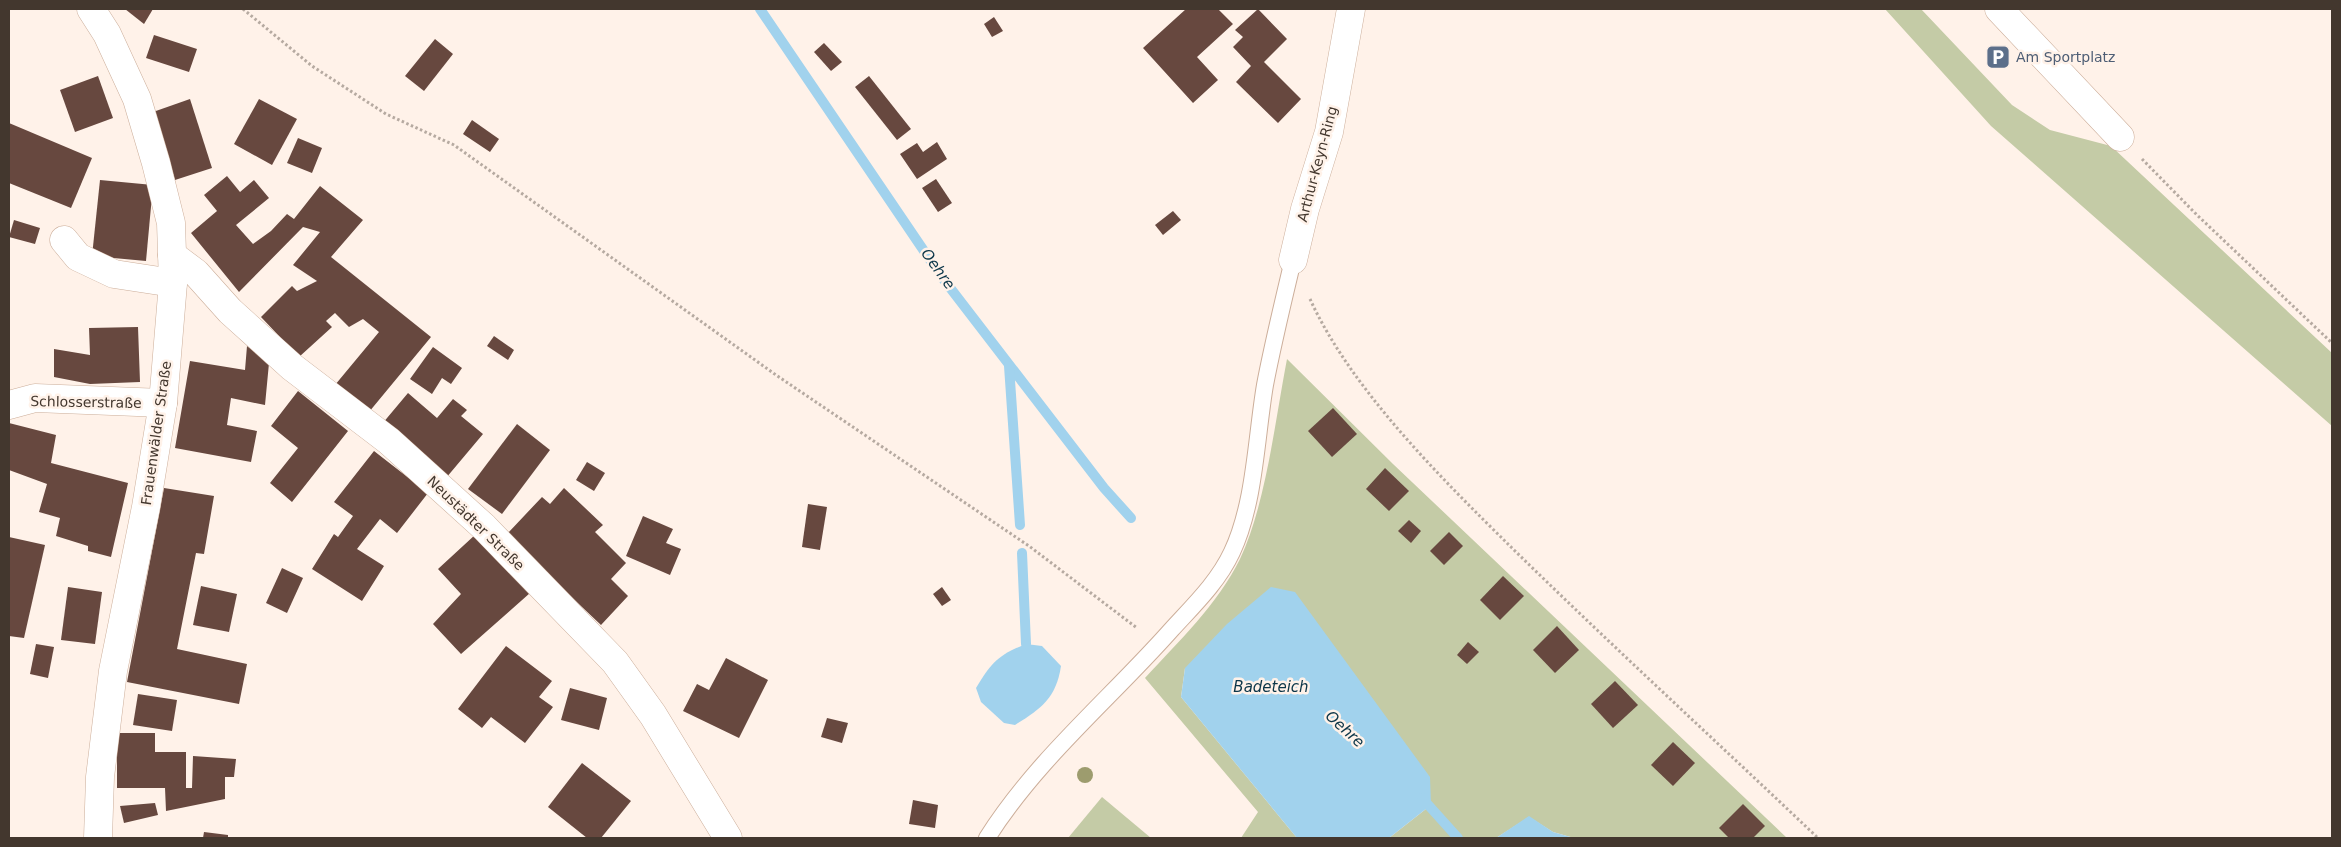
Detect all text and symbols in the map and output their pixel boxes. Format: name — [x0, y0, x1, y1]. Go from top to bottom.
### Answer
parking icon: Am Sportplatz — [1985, 44, 2011, 70]
place label: Am Sportplatz — [2016, 49, 2115, 65]
street label: Arthur-Keyn-Ring — [1294, 104, 1340, 224]
water label: Oehre — [917, 245, 959, 293]
street label: Frauenwälder Straße — [138, 360, 174, 506]
street label: Schlosserstraße — [30, 393, 142, 411]
street label: Neustädter Straße — [424, 473, 528, 573]
water label: Badeteich — [1233, 678, 1309, 696]
water label: Oehre — [1322, 707, 1368, 751]

